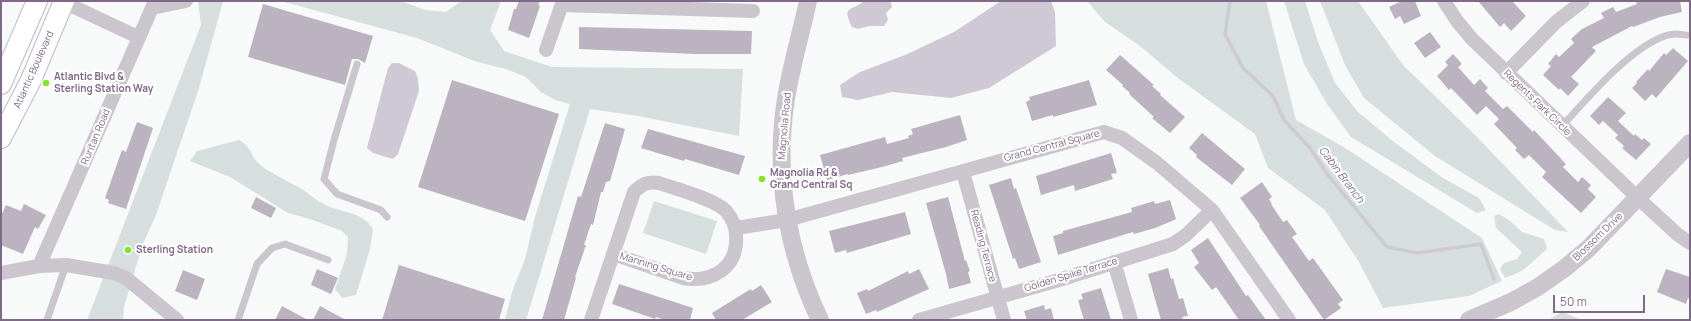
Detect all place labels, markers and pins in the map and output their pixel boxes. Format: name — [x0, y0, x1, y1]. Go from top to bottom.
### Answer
place label: Atlantic Blvd & Sterling Station Way — [54, 71, 153, 94]
marker: Atlantic Blvd & Sterling Station Way — [41, 78, 51, 88]
place label: Magnolia Rd & Grand Central Sq — [770, 167, 852, 190]
marker: Magnolia Rd & Grand Central Sq — [757, 174, 767, 184]
place label: Sterling Station — [136, 244, 213, 256]
marker: Sterling Station — [123, 245, 133, 255]

